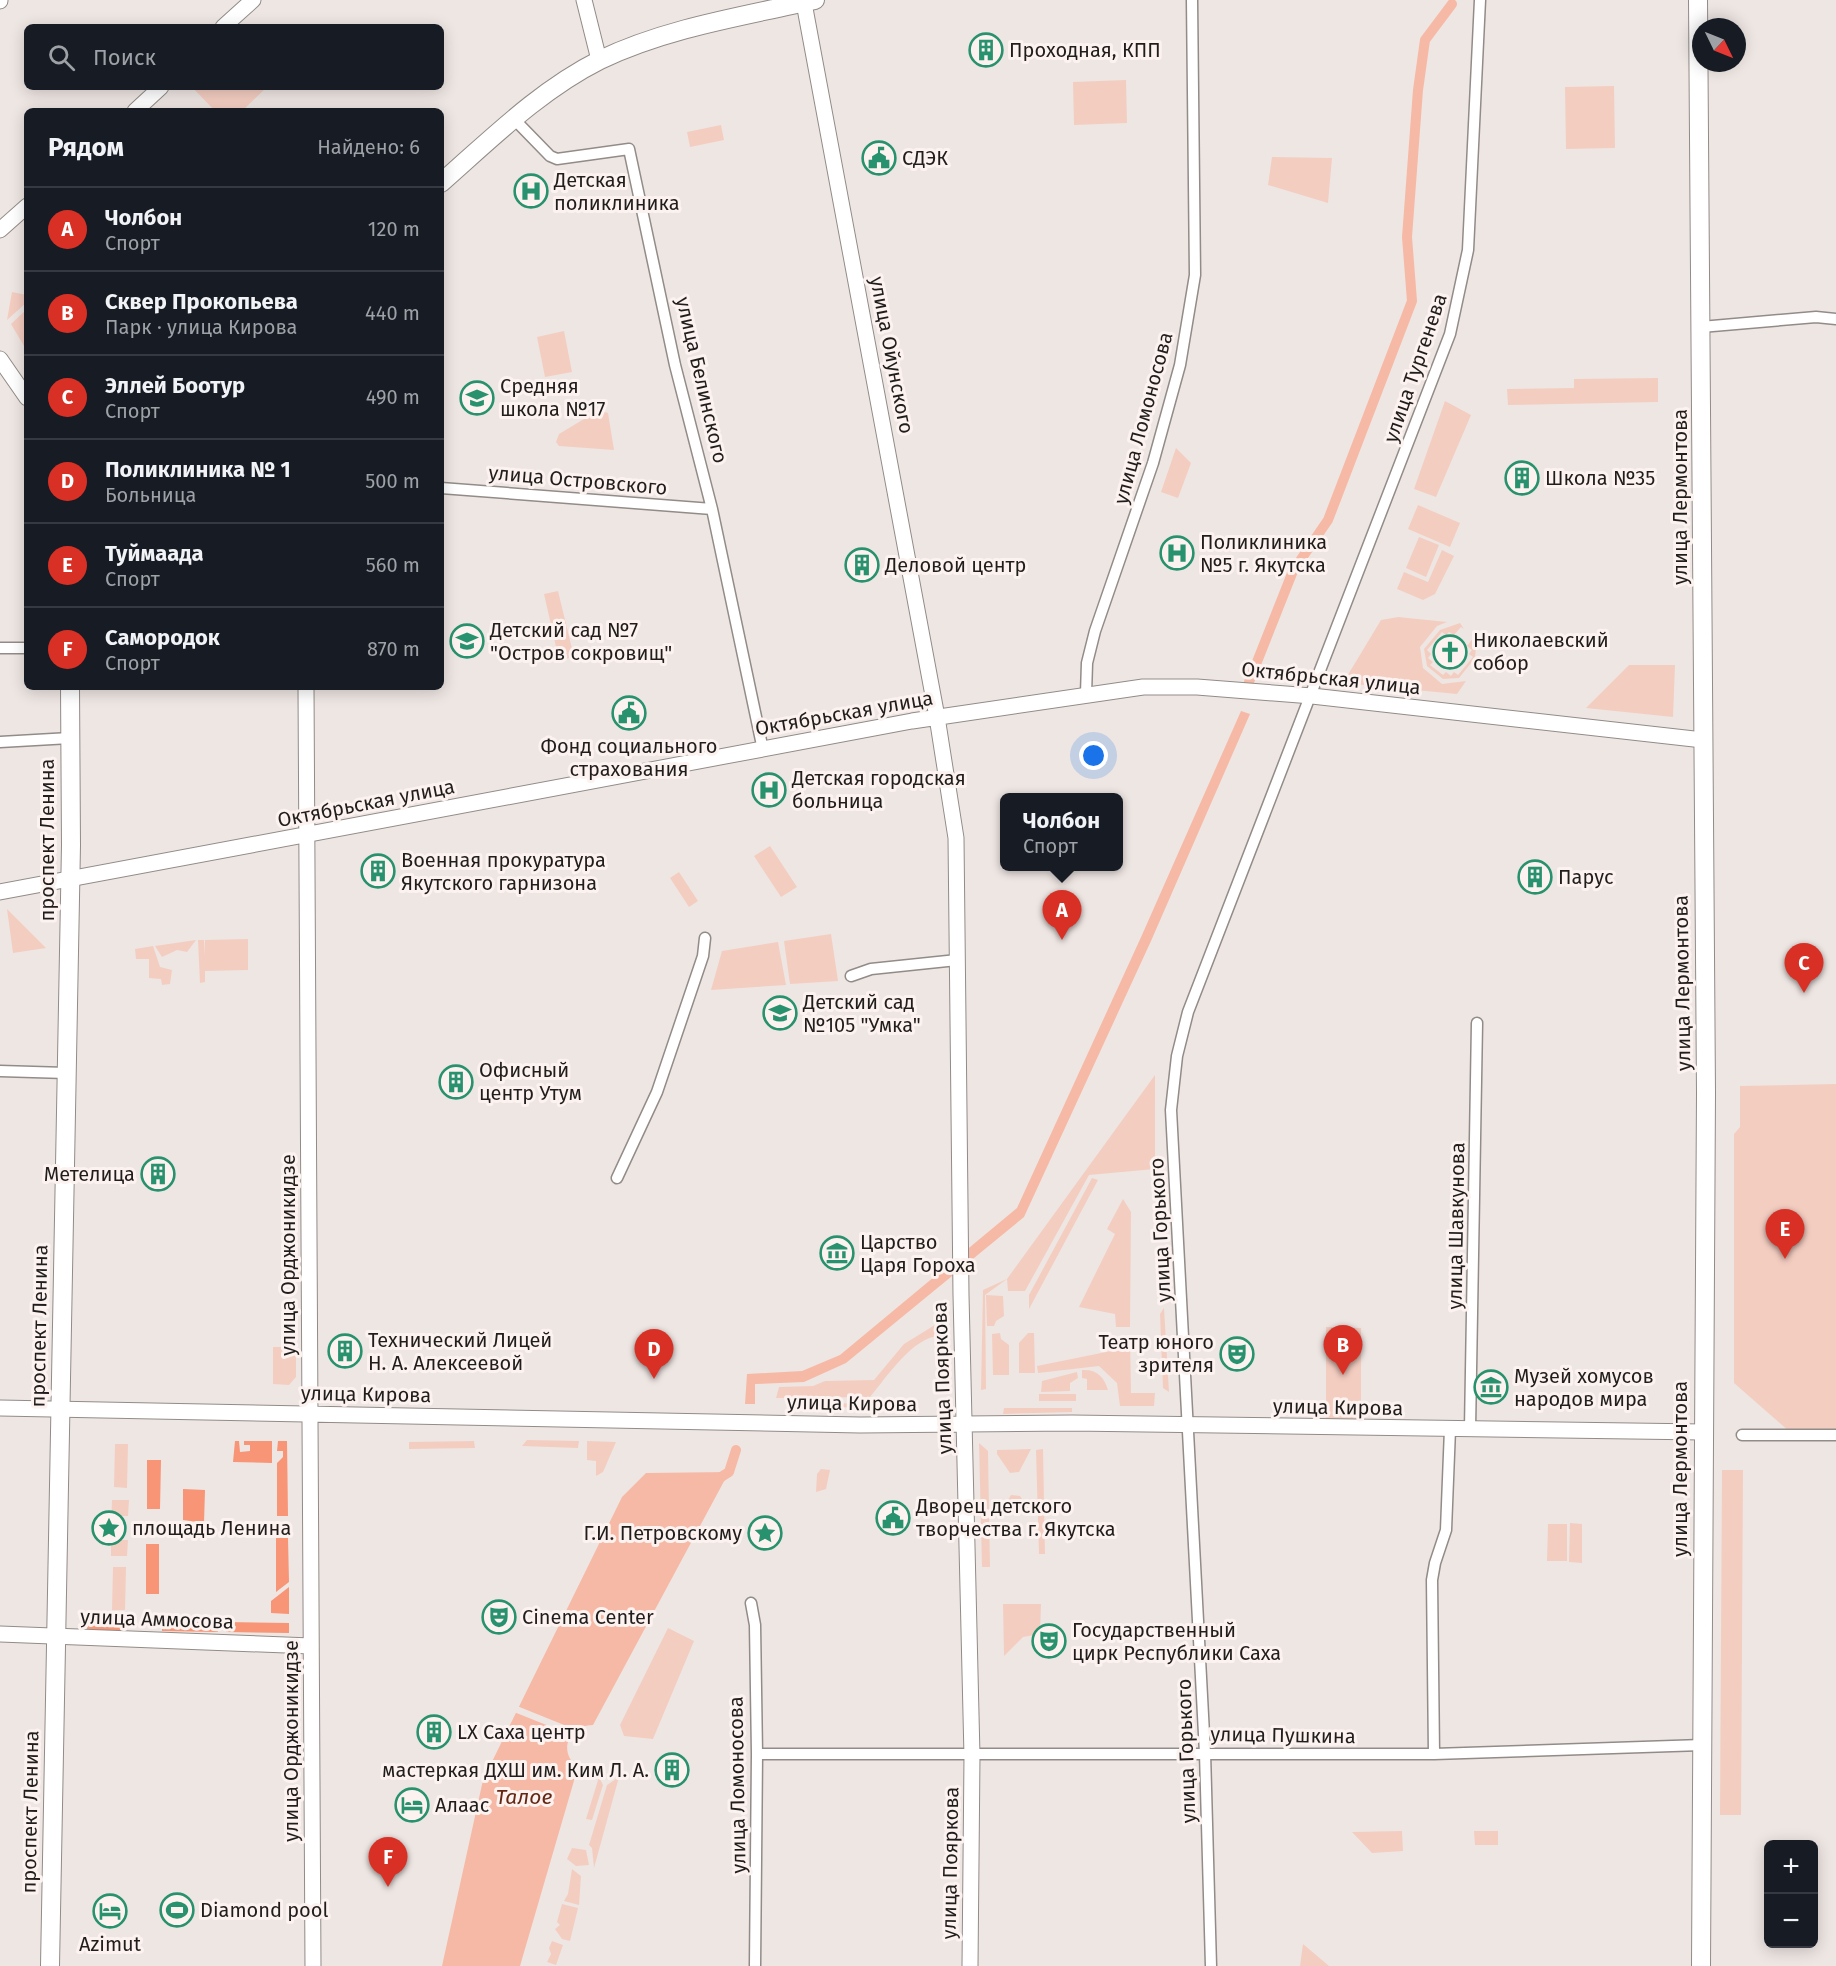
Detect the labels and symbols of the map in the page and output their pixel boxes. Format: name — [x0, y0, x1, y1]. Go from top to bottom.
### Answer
north arrow — [1692, 18, 1746, 72]
building icon: Проходная, КПП — [968, 32, 1004, 68]
place label: Проходная, КПП — [1009, 38, 1161, 62]
public building icon: СДЭК — [861, 140, 897, 176]
place label: СДЭК — [902, 146, 948, 170]
place label: Детская поликлиника — [553, 168, 680, 215]
hospital icon: Детская поликлиника — [513, 173, 549, 209]
street label: улица Ойунского — [865, 274, 919, 436]
street label: улица Тургенева — [1378, 290, 1452, 446]
street label: улица Белинского — [671, 295, 733, 465]
street label: улица Ломоносова — [1108, 329, 1178, 507]
place label: Средняя школа №17 — [500, 374, 605, 421]
school or university icon: Средняя школа №17 — [459, 380, 495, 416]
street label: улица Лермонтова — [1668, 409, 1692, 585]
street label: улица Островского — [488, 460, 668, 500]
building icon: Школа №35 — [1504, 460, 1540, 496]
place label: Школа №35 — [1545, 466, 1655, 490]
place label: Поликлиника №5 г. Якутска — [1200, 530, 1327, 577]
hospital icon: Поликлиника №5 г. Якутска — [1159, 535, 1195, 571]
building icon: Деловой центр — [844, 547, 880, 583]
place label: Деловой центр — [884, 553, 1026, 577]
place label: Детский сад №7 "Остров сокровищ" — [489, 618, 672, 665]
school or university icon: Детский сад №7 "Остров сокровищ" — [449, 623, 485, 659]
place label: Николаевский собор — [1473, 628, 1609, 675]
church icon: Николаевский собор — [1432, 634, 1468, 670]
street label: Октябрьская улица — [1240, 657, 1422, 699]
street label: Октябрьская улица — [753, 686, 935, 740]
public building icon: Фонд социального страхования — [611, 695, 647, 731]
place label: Фонд социального страхования — [541, 734, 717, 781]
your location — [1079, 741, 1108, 770]
street label: проспект Ленина — [35, 759, 59, 922]
place label: Детская городская больница — [791, 766, 966, 813]
hospital icon: Детская городская больница — [751, 772, 787, 808]
street label: Октябрьская улица — [275, 774, 457, 832]
place label: Военная прокуратура Якутского гарнизона — [401, 848, 606, 895]
building icon: Военная прокуратура Якутского гарнизона — [360, 853, 396, 889]
building icon: Парус — [1517, 859, 1553, 895]
place label: Парус — [1558, 865, 1614, 889]
pin: A — [1042, 890, 1082, 940]
street label: улица Лермонтова — [1668, 895, 1696, 1071]
pin: C — [1784, 944, 1824, 993]
place label: Детский сад №105 "Умка" — [802, 990, 921, 1037]
school or university icon: Детский сад №105 "Умка" — [762, 995, 798, 1031]
place label: Офисный центр Утум — [479, 1058, 582, 1105]
building icon: Офисный центр Утум — [438, 1064, 474, 1100]
street label: улица Шавкунова — [1443, 1142, 1469, 1310]
street label: улица Орджоникидзе — [276, 1154, 300, 1356]
building icon: Метелица — [140, 1156, 176, 1192]
street label: улица Горького — [1144, 1157, 1176, 1303]
place label: Метелица — [44, 1162, 135, 1186]
pin: E — [1766, 1210, 1804, 1259]
place label: Царство Царя Гороха — [860, 1230, 976, 1277]
museum icon: Царство Царя Гороха — [819, 1235, 855, 1271]
street label: проспект Ленина — [26, 1244, 52, 1408]
street label: улица Пояркова — [927, 1301, 957, 1455]
pin: B — [1324, 1326, 1362, 1375]
place label: Технический Лицей Н. А. Алексеевой — [368, 1328, 552, 1375]
pin: D — [634, 1330, 674, 1379]
place label: Театр юного зрителя — [1098, 1330, 1214, 1377]
building icon: Технический Лицей Н. А. Алексеевой — [327, 1333, 363, 1369]
theatre icon: Театр юного зрителя — [1219, 1336, 1255, 1372]
place label: Музей хомусов народов мира — [1514, 1364, 1654, 1411]
museum icon: Музей хомусов народов мира — [1473, 1369, 1509, 1405]
street label: улица Кирова — [301, 1381, 431, 1407]
street label: улица Лермонтова — [1668, 1381, 1692, 1557]
street label: улица Кирова — [787, 1390, 917, 1416]
street label: улица Кирова — [1273, 1394, 1403, 1420]
place label: Дворец детского творчества г. Якутска — [915, 1494, 1116, 1541]
public building icon: Дворец детского творчества г. Якутска — [875, 1500, 911, 1536]
place icon: площадь Ленина — [91, 1510, 127, 1546]
place icon: Г.И. Петровскому — [747, 1515, 783, 1551]
place label: площадь Ленина — [132, 1516, 291, 1540]
place label: Г.И. Петровскому — [583, 1521, 742, 1545]
theatre icon: Cinema Center — [481, 1599, 517, 1635]
street label: улица Аммосова — [80, 1604, 234, 1634]
place label: Cinema Center — [522, 1605, 654, 1629]
place label: Государственный цирк Республики Саха — [1072, 1618, 1281, 1665]
theatre icon: Государственный цирк Республики Саха — [1031, 1623, 1067, 1659]
street label: улица Орджоникидзе — [279, 1640, 303, 1842]
street label: улица Горького — [1171, 1678, 1201, 1824]
street label: улица Ломоносова — [723, 1696, 751, 1874]
building icon: LX Саха центр — [416, 1714, 452, 1750]
place label: LX Саха центр — [457, 1720, 586, 1744]
street label: улица Пушкина — [1210, 1722, 1356, 1748]
street label: проспект Ленина — [17, 1730, 43, 1894]
building icon: мастеркая ДХШ им. Ким Л. А. — [654, 1752, 690, 1788]
place label: мастеркая ДХШ им. Ким Л. А. — [382, 1758, 649, 1782]
water label: Талое — [496, 1784, 552, 1810]
street label: улица Пояркова — [937, 1786, 963, 1940]
hotel icon: Алаас — [394, 1787, 430, 1823]
place label: Алаас — [435, 1793, 489, 1817]
pin: F — [368, 1838, 408, 1887]
sports icon: Diamond pool — [159, 1892, 195, 1928]
hotel icon: Azimut — [92, 1893, 128, 1929]
place label: Diamond pool — [200, 1898, 328, 1922]
place label: Azimut — [79, 1932, 142, 1956]

